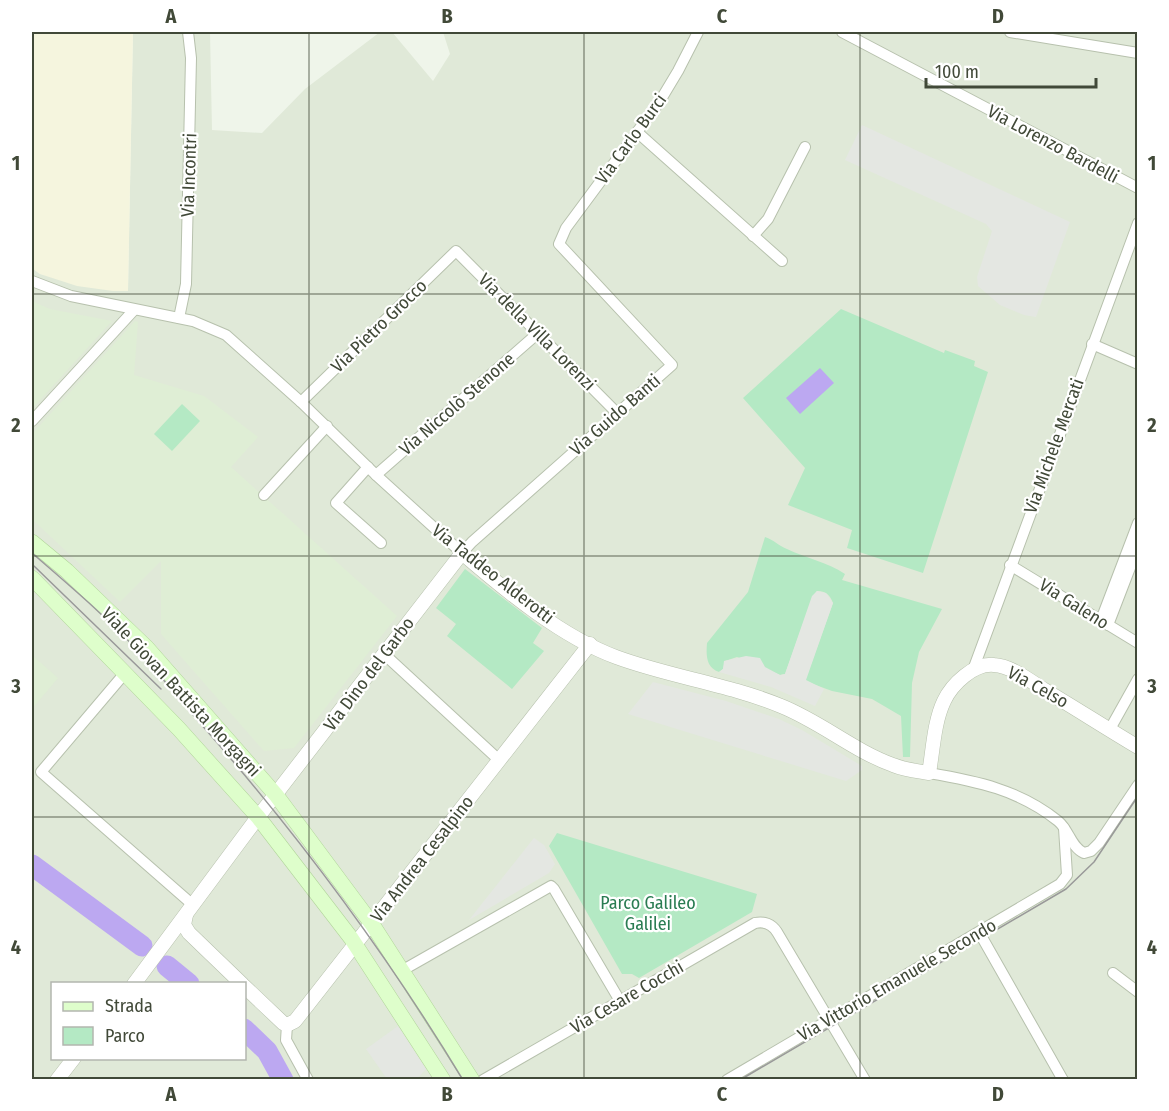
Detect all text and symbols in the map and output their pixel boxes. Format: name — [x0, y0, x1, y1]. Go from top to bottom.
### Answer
text: A — [165, 4, 178, 28]
text: B — [441, 4, 453, 28]
text: C — [717, 4, 728, 28]
text: D — [992, 4, 1004, 28]
scale bar — [926, 51, 1096, 89]
text: 100 m — [935, 61, 979, 83]
street label: Via Carlo Burci — [591, 89, 671, 189]
street label: Via Lorenzo Bardelli — [984, 100, 1122, 188]
street label: Via Incontri — [177, 133, 201, 217]
text: 1 — [12, 151, 20, 175]
text: 1 — [1148, 151, 1156, 175]
street label: Via della Villa Lorenzi — [474, 269, 600, 395]
street label: Via Pietro Grocco — [327, 275, 431, 377]
street label: Via Niccolò Stenone — [395, 348, 519, 460]
street label: Via Guido Banti — [565, 370, 665, 460]
street label: Via Michele Mercati — [1019, 375, 1089, 517]
text: 2 — [10, 413, 21, 437]
text: 2 — [1146, 413, 1157, 437]
street label: Via Taddeo Alderotti — [427, 519, 559, 629]
street label: Via Galeno — [1035, 574, 1113, 634]
street label: Viale Giovan Battista Morgagni — [97, 603, 265, 781]
street label: Via Dino del Garbo — [319, 613, 419, 735]
street label: Via Celso — [1004, 661, 1072, 713]
text: 3 — [10, 674, 21, 698]
text: 3 — [1146, 674, 1157, 698]
street label: Via Andrea Cesalpino — [366, 791, 478, 927]
park label: Parco Galileo Galilei — [600, 892, 696, 935]
street label: Via Vittorio Emanuele Secondo — [794, 914, 1000, 1046]
text: 4 — [11, 935, 21, 959]
text: 4 — [1147, 935, 1157, 959]
street label: Via Cesare Cocchi — [566, 956, 688, 1038]
legend — [51, 982, 246, 1060]
text: Strada — [105, 995, 153, 1017]
text: Parco — [105, 1025, 145, 1047]
text: A — [165, 1082, 178, 1106]
text: B — [441, 1082, 453, 1106]
text: C — [717, 1082, 728, 1106]
text: D — [992, 1082, 1004, 1106]

